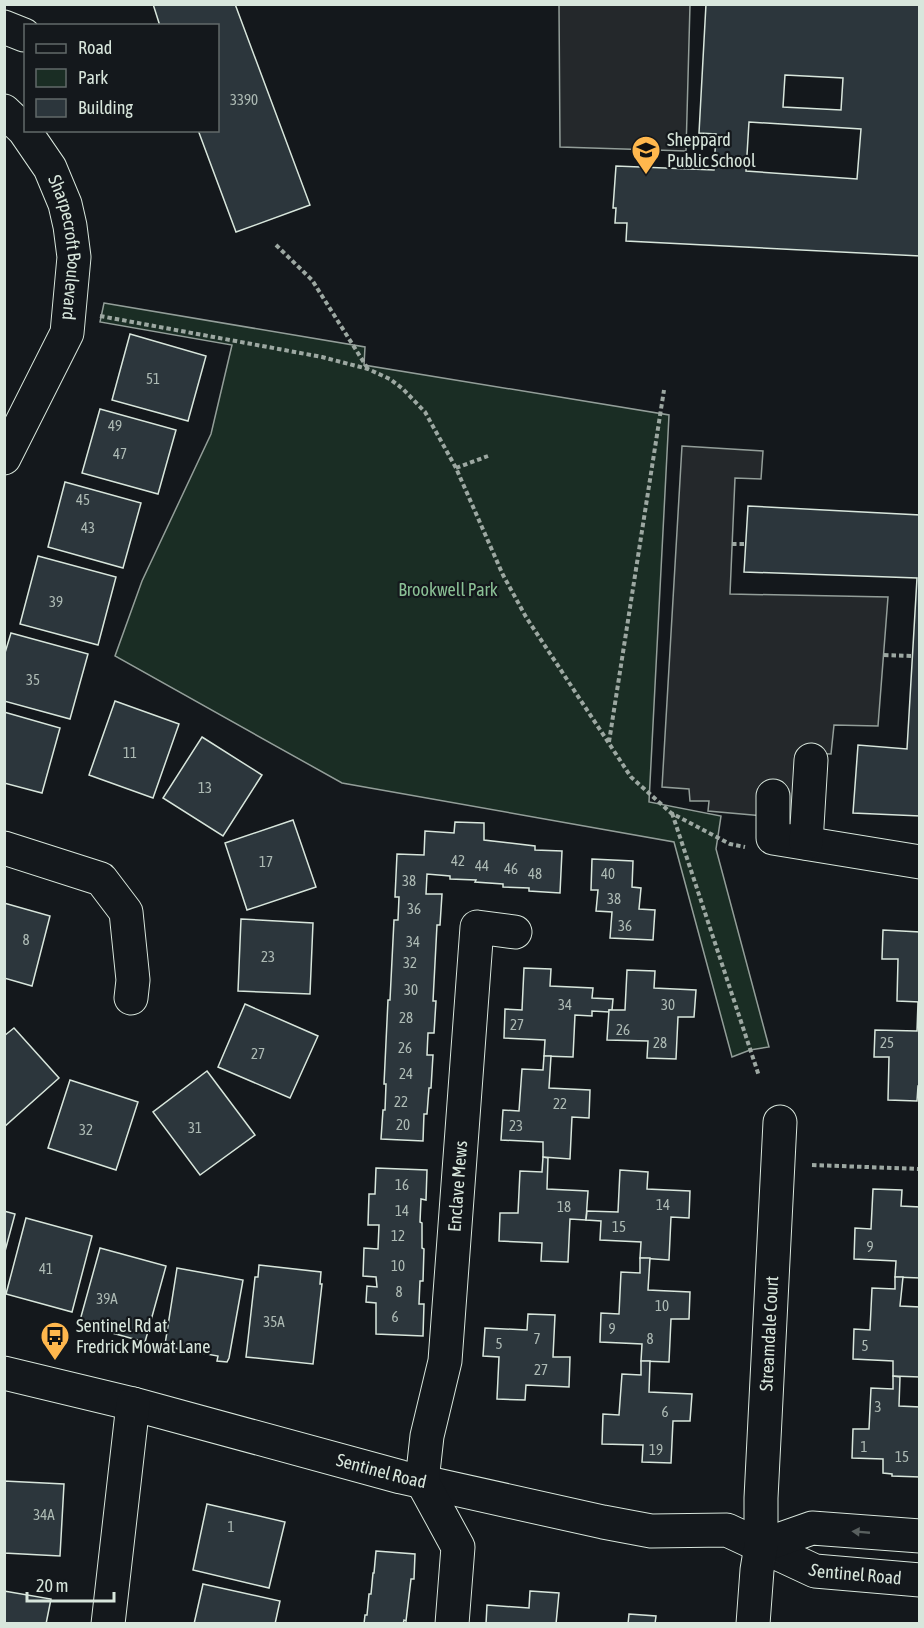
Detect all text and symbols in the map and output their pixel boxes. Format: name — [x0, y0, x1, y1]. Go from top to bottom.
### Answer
legend — [24, 24, 219, 132]
text: Road — [78, 37, 112, 58]
text: Park — [78, 67, 108, 88]
house number: 3390 — [230, 91, 258, 108]
text: Building — [78, 97, 133, 118]
place label: Sheppard Public School — [667, 129, 756, 171]
school or university icon: Sheppard Public School — [630, 134, 662, 176]
street label: Sharpecroft Boulevard — [44, 172, 85, 321]
house number: 51 — [146, 370, 160, 387]
house number: 49 — [108, 417, 122, 434]
house number: 47 — [113, 445, 127, 462]
house number: 45 — [76, 491, 90, 508]
house number: 43 — [81, 519, 95, 536]
park label: Brookwell Park — [398, 579, 498, 600]
house number: 39 — [49, 593, 63, 610]
house number: 35 — [26, 671, 40, 688]
house number: 11 — [123, 744, 137, 761]
house number: 13 — [198, 779, 212, 796]
house number: 42 — [451, 852, 465, 869]
house number: 17 — [259, 853, 273, 870]
house number: 44 — [475, 857, 489, 874]
house number: 46 — [504, 860, 518, 877]
house number: 48 — [528, 865, 542, 882]
house number: 40 — [601, 865, 615, 882]
house number: 38 — [402, 872, 416, 889]
house number: 38 — [607, 890, 621, 907]
house number: 36 — [407, 900, 421, 917]
house number: 36 — [618, 917, 632, 934]
house number: 8 — [22, 931, 30, 948]
house number: 34 — [406, 933, 420, 950]
house number: 23 — [261, 948, 275, 965]
house number: 32 — [403, 954, 417, 971]
house number: 30 — [404, 981, 418, 998]
house number: 34 — [558, 996, 572, 1013]
house number: 30 — [661, 996, 675, 1013]
house number: 28 — [399, 1009, 413, 1026]
house number: 27 — [510, 1016, 524, 1033]
house number: 26 — [616, 1021, 630, 1038]
house number: 28 — [653, 1034, 667, 1051]
house number: 25 — [880, 1034, 894, 1051]
house number: 26 — [398, 1039, 412, 1056]
house number: 27 — [251, 1045, 265, 1062]
house number: 24 — [399, 1065, 413, 1082]
house number: 22 — [394, 1093, 408, 1110]
house number: 22 — [553, 1095, 567, 1112]
house number: 20 — [396, 1116, 410, 1133]
house number: 23 — [509, 1117, 523, 1134]
house number: 31 — [188, 1119, 202, 1136]
house number: 32 — [79, 1121, 93, 1138]
street label: Enclave Mews — [444, 1140, 471, 1233]
house number: 16 — [395, 1176, 409, 1193]
house number: 14 — [656, 1196, 670, 1213]
house number: 18 — [557, 1198, 571, 1215]
house number: 14 — [395, 1202, 409, 1219]
house number: 15 — [612, 1218, 626, 1235]
house number: 12 — [391, 1227, 405, 1244]
house number: 9 — [866, 1238, 874, 1255]
house number: 10 — [391, 1257, 405, 1274]
house number: 41 — [39, 1260, 53, 1277]
street label: Streamdale Court — [755, 1276, 782, 1392]
house number: 8 — [395, 1283, 403, 1300]
house number: 39A — [96, 1290, 118, 1307]
house number: 10 — [655, 1297, 669, 1314]
house number: 6 — [391, 1308, 399, 1325]
house number: 35A — [263, 1313, 285, 1330]
place label: Sentinel Rd at Fredrick Mowat Lane — [76, 1315, 210, 1357]
bus stop icon: Sentinel Rd at Fredrick Mowat Lane — [39, 1320, 71, 1362]
house number: 9 — [608, 1320, 616, 1337]
house number: 7 — [533, 1330, 541, 1347]
house number: 8 — [646, 1330, 654, 1347]
house number: 5 — [495, 1335, 503, 1352]
house number: 5 — [861, 1337, 869, 1354]
house number: 27 — [534, 1361, 548, 1378]
house number: 3 — [874, 1398, 882, 1415]
house number: 6 — [661, 1403, 669, 1420]
house number: 1 — [860, 1438, 868, 1455]
house number: 19 — [649, 1441, 663, 1458]
house number: 15 — [895, 1448, 909, 1465]
street label: Sentinel Road — [334, 1449, 429, 1492]
house number: 34A — [33, 1506, 55, 1523]
house number: 1 — [227, 1518, 235, 1535]
one-way arrow — [852, 1527, 871, 1537]
street label: Sentinel Road — [806, 1559, 902, 1588]
scale bar — [27, 1565, 114, 1603]
text: 20 m — [36, 1575, 68, 1596]

